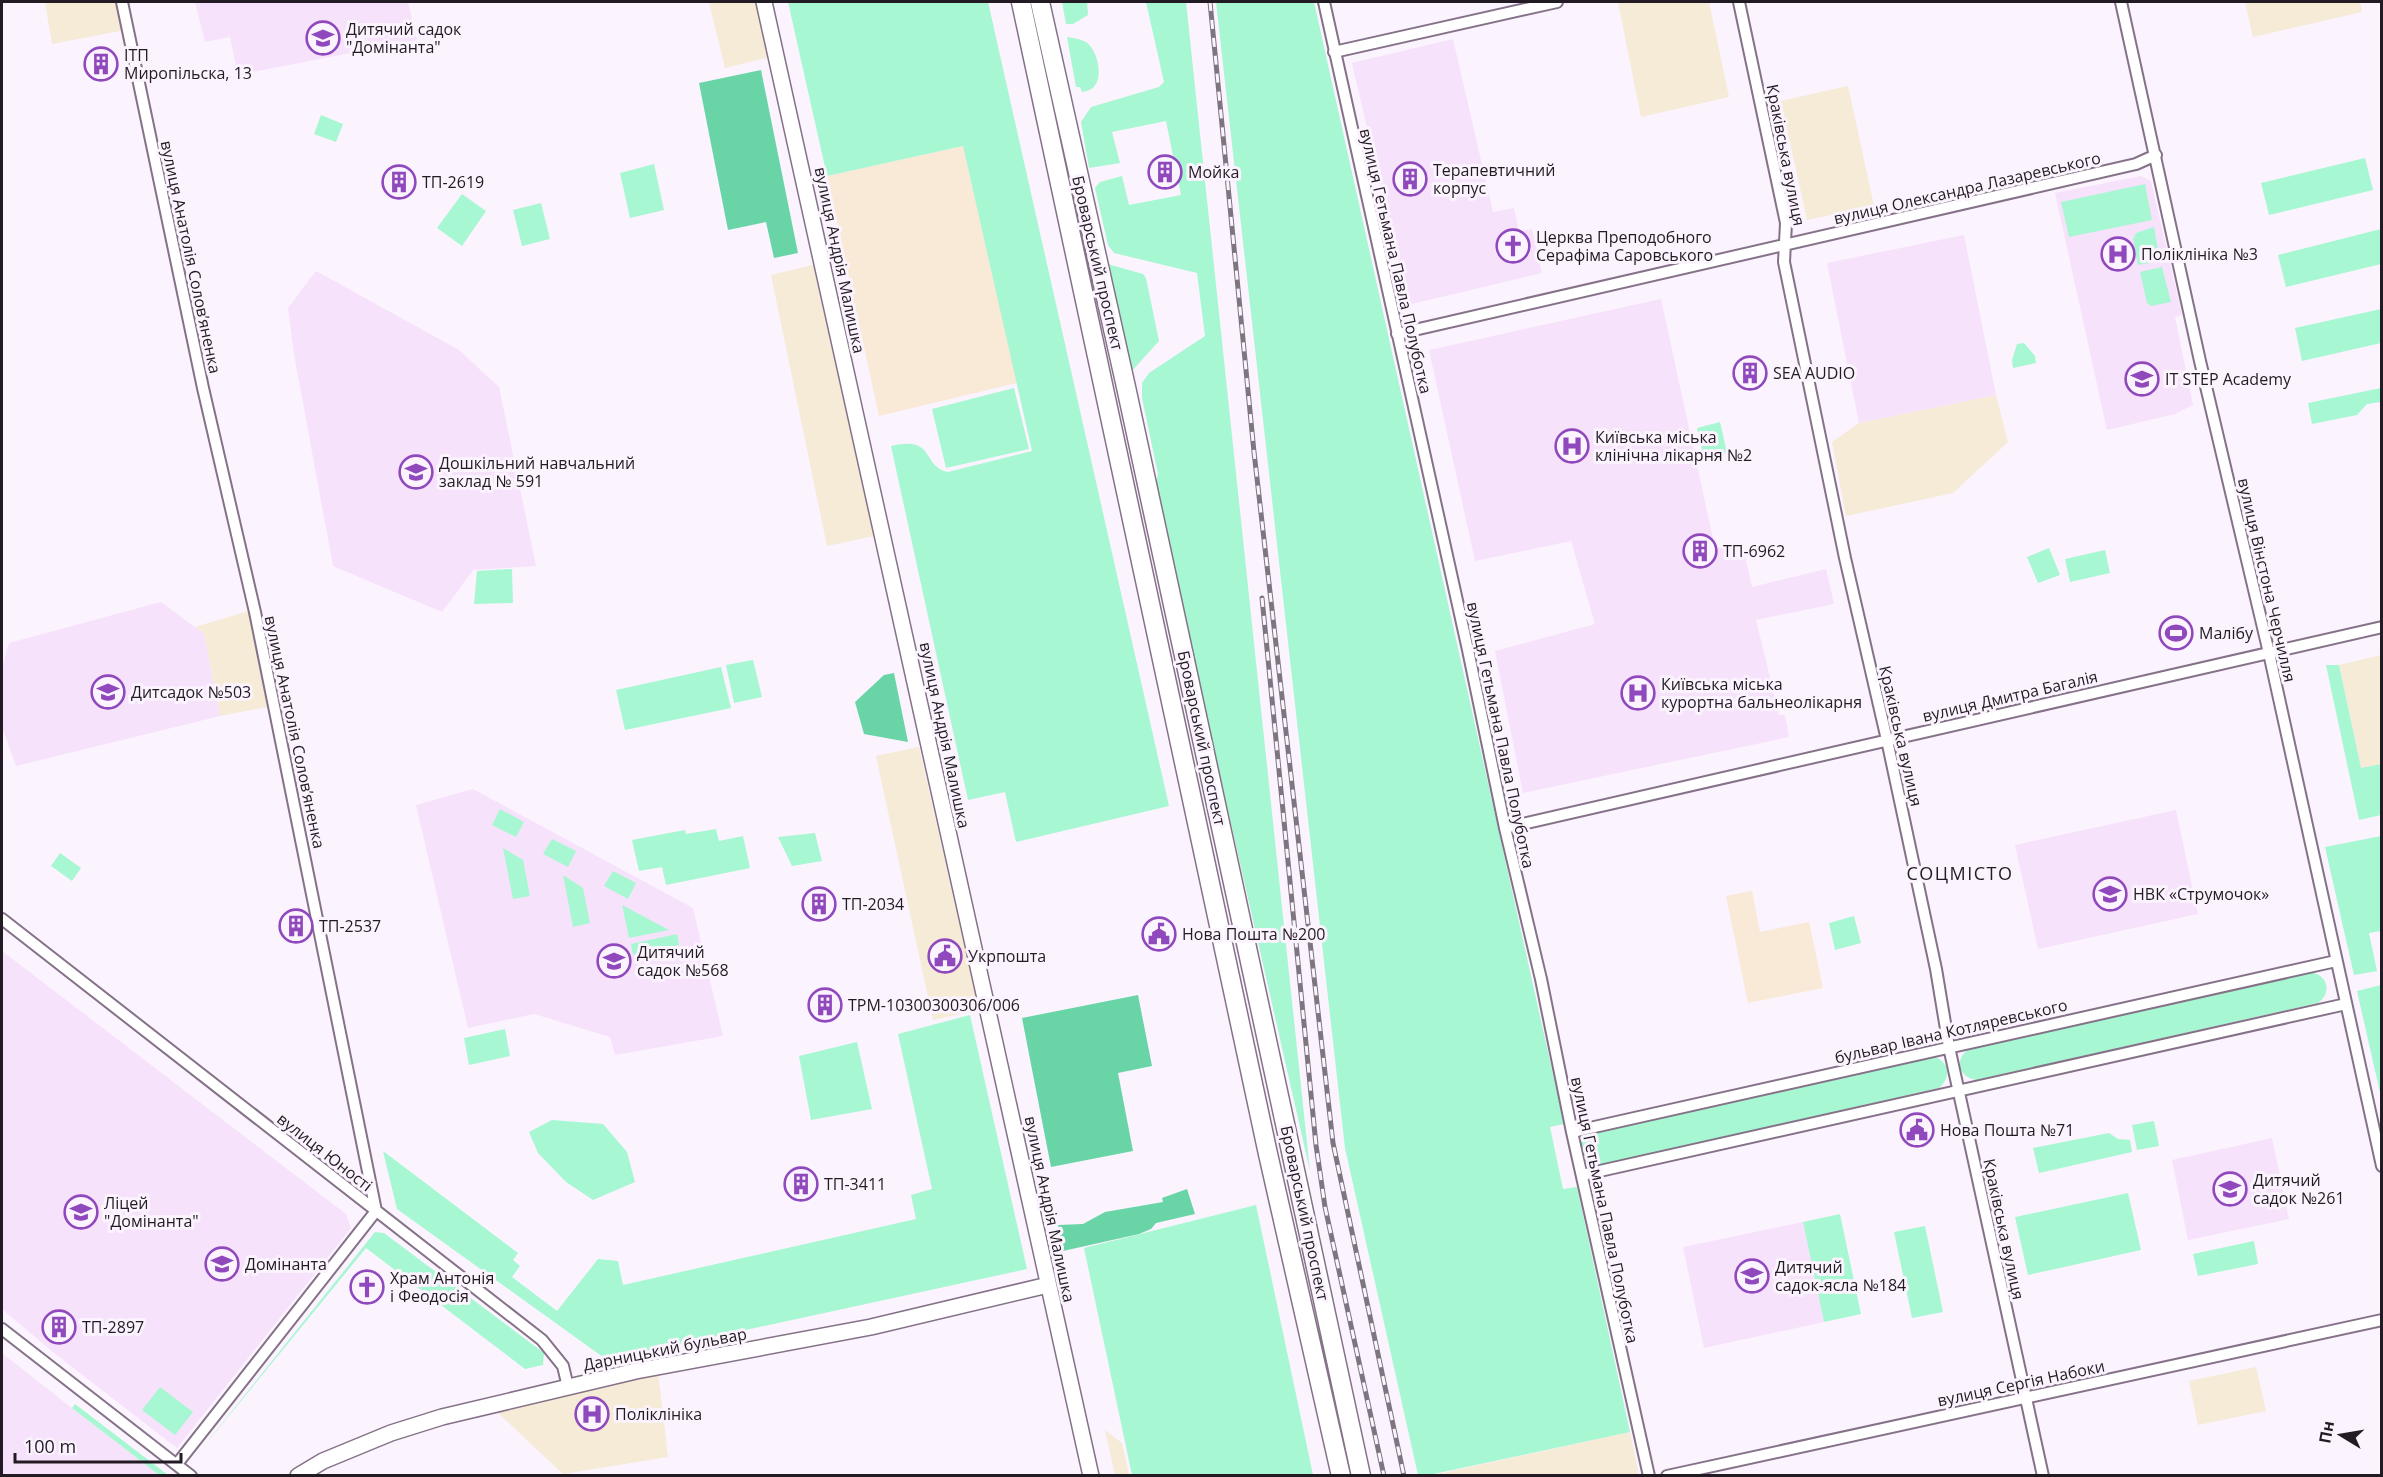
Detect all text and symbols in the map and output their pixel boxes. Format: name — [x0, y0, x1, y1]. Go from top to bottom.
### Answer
place label: Дитячий садок "Домінанта" — [346, 18, 462, 58]
school or university icon: Дитячий садок "Домінанта" — [305, 20, 341, 56]
place label: ІТП Миропільска, 13 — [124, 44, 252, 84]
building icon: ІТП Миропільска, 13 — [83, 46, 119, 82]
street label: Краківська вулиця — [1761, 82, 1811, 228]
street label: вулиця Гетьмана Павла Полуботка — [1355, 126, 1437, 396]
street label: вулиця Анатолія Соловʼяненка — [156, 138, 226, 376]
street label: вулиця Олександра Лазаревського — [1831, 147, 2103, 229]
building icon: Мойка — [1147, 154, 1183, 190]
place label: Терапевтичний корпус — [1433, 159, 1555, 199]
place label: Мойка — [1188, 161, 1239, 183]
building icon: Терапевтичний корпус — [1392, 161, 1428, 197]
building icon: ТП-2619 — [381, 164, 417, 200]
street label: вулиця Андрія Малишка — [810, 165, 870, 355]
place label: ТП-2619 — [422, 171, 484, 193]
street label: Броварський проспект — [1067, 173, 1129, 353]
place label: Церква Преподобного Серафіма Саровського — [1536, 226, 1713, 266]
church icon: Церква Преподобного Серафіма Саровського — [1495, 228, 1531, 264]
hospital icon: Поліклініка №3 — [2100, 236, 2136, 272]
place label: Поліклініка №3 — [2141, 243, 2258, 265]
building icon: SEA AUDIO — [1732, 355, 1768, 391]
school or university icon: IT STEP Academy — [2124, 361, 2160, 397]
place label: SEA AUDIO — [1773, 362, 1855, 384]
place label: IT STEP Academy — [2165, 368, 2292, 390]
place label: Київська міська клінічна лікарня №2 — [1595, 426, 1752, 466]
hospital icon: Київська міська клінічна лікарня №2 — [1554, 428, 1590, 464]
place label: Дошкільний навчальний заклад № 591 — [439, 452, 635, 492]
school or university icon: Дошкільний навчальний заклад № 591 — [398, 454, 434, 490]
street label: вулиця Вінстона Черчилля — [2233, 476, 2301, 684]
building icon: ТП-6962 — [1682, 533, 1718, 569]
place label: ТП-6962 — [1723, 540, 1785, 562]
street label: вулиця Гетьмана Павла Полуботка — [1462, 600, 1540, 870]
street label: вулиця Анатолія Соловʼяненка — [260, 613, 330, 851]
sports icon: Малібу — [2158, 615, 2194, 651]
place label: Малібу — [2199, 622, 2254, 644]
street label: вулиця Андрія Малишка — [915, 640, 975, 830]
street label: Броварський проспект — [1173, 648, 1231, 828]
street label: Краківська вулиця — [1874, 663, 1928, 809]
street label: вулиця Дмитра Багалія — [1920, 665, 2100, 727]
place label: Київська міська курортна бальнеолікарня — [1661, 673, 1862, 713]
school or university icon: Дитсадок №503 — [90, 674, 126, 710]
hospital icon: Київська міська курортна бальнеолікарня — [1620, 675, 1656, 711]
place label: Дитсадок №503 — [131, 681, 251, 703]
district label: СОЦМІСТО — [1906, 861, 2014, 885]
school or university icon: НВК «Струмочок» — [2092, 876, 2128, 912]
place label: НВК «Струмочок» — [2133, 883, 2269, 905]
building icon: ТП-2034 — [801, 886, 837, 922]
place label: ТП-2034 — [842, 893, 904, 915]
building icon: ТП-2537 — [278, 908, 314, 944]
place label: ТП-2537 — [319, 915, 381, 937]
public building icon: Нова Пошта №200 — [1141, 916, 1177, 952]
place label: Нова Пошта №200 — [1182, 923, 1325, 945]
public building icon: Укрпошта — [927, 938, 963, 974]
place label: Дитячий садок №568 — [637, 941, 729, 981]
school or university icon: Дитячий садок №568 — [596, 943, 632, 979]
place label: Укрпошта — [968, 945, 1046, 967]
building icon: ТРМ-10300300306/006 — [807, 987, 843, 1023]
street label: бульвар Івана Котляревського — [1832, 993, 2070, 1069]
place label: ТРМ-10300300306/006 — [848, 994, 1020, 1016]
street label: вулиця Гетьмана Павла Полуботка — [1566, 1075, 1644, 1345]
street label: вулиця Юності — [273, 1108, 377, 1196]
public building icon: Нова Пошта №71 — [1899, 1112, 1935, 1148]
street label: вулиця Андрія Малишка — [1020, 1114, 1080, 1304]
place label: Нова Пошта №71 — [1940, 1119, 2074, 1141]
street label: Броварський проспект — [1276, 1123, 1334, 1303]
street label: Краківська вулиця — [1978, 1156, 2030, 1302]
building icon: ТП-3411 — [783, 1166, 819, 1202]
place label: Дитячий садок №261 — [2253, 1169, 2345, 1209]
school or university icon: Дитячий садок №261 — [2212, 1171, 2248, 1207]
place label: ТП-3411 — [824, 1173, 886, 1195]
place label: Ліцей "Домінанта" — [104, 1192, 199, 1232]
school or university icon: Ліцей "Домінанта" — [63, 1194, 99, 1230]
school or university icon: Домінанта — [204, 1246, 240, 1282]
place label: Домінанта — [245, 1253, 327, 1275]
place label: Дитячий садок-ясла №184 — [1775, 1256, 1906, 1296]
school or university icon: Дитячий садок-ясла №184 — [1734, 1258, 1770, 1294]
place label: Храм Антонія і Феодосія — [390, 1267, 494, 1307]
church icon: Храм Антонія і Феодосія — [349, 1269, 385, 1305]
building icon: ТП-2897 — [41, 1309, 77, 1345]
place label: ТП-2897 — [82, 1316, 144, 1338]
street label: Дарницький бульвар — [581, 1322, 749, 1376]
street label: вулиця Сергія Набоки — [1935, 1355, 2107, 1411]
hospital icon: Поліклініка — [574, 1396, 610, 1432]
place label: Поліклініка — [615, 1403, 702, 1425]
north arrow — [2311, 1405, 2371, 1465]
text: Пн — [2313, 1419, 2339, 1445]
scale bar — [15, 1426, 182, 1464]
text: 100 m — [24, 1434, 76, 1458]

